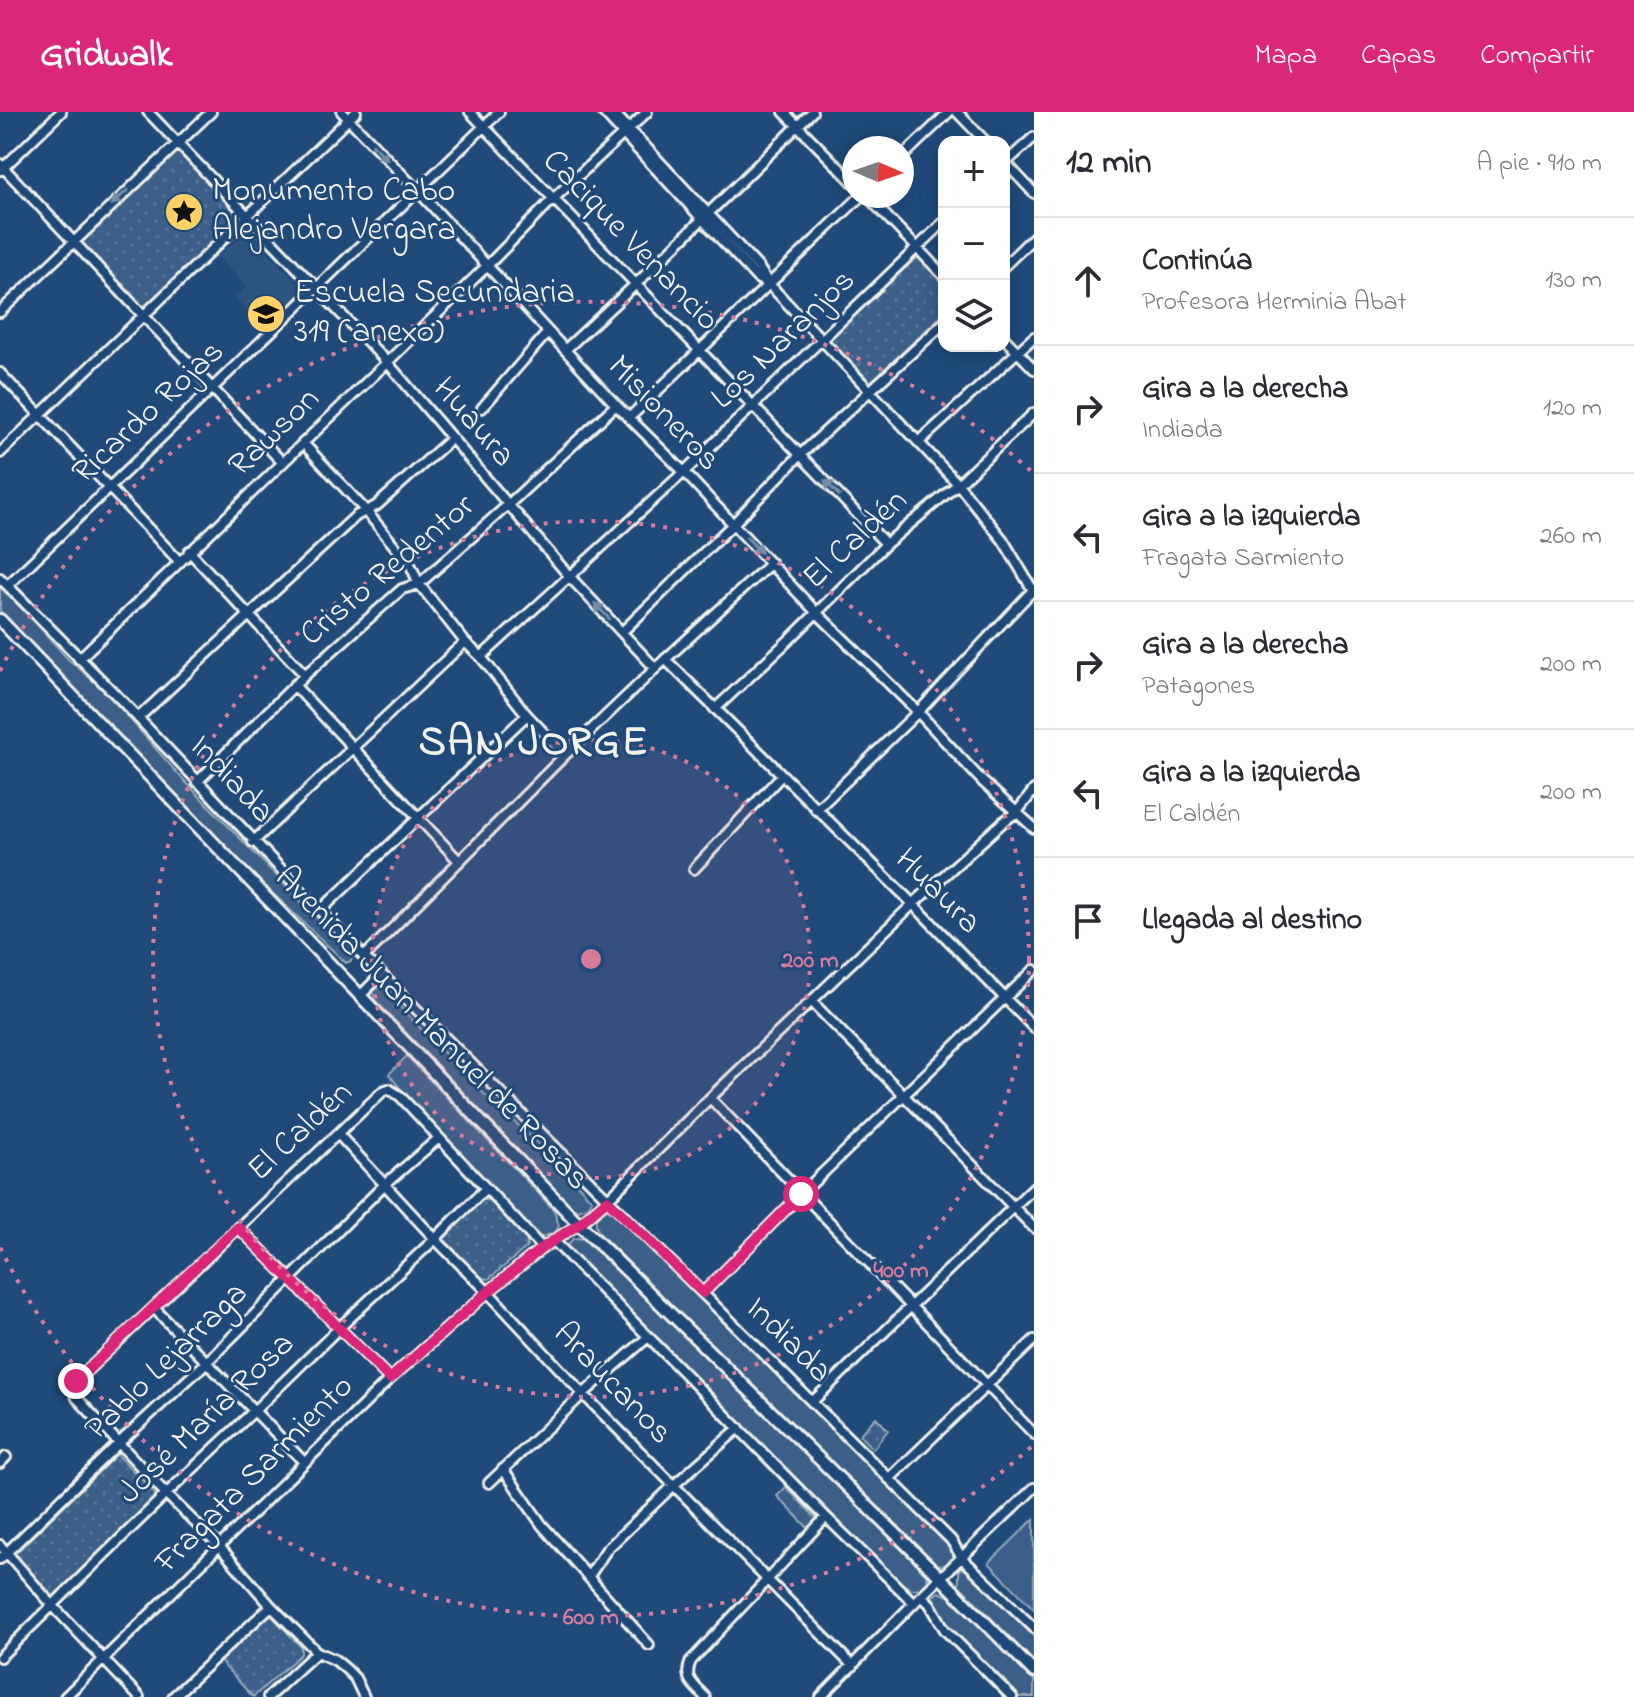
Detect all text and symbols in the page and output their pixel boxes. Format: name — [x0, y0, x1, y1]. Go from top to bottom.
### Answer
text: Gridwalk — [40, 28, 172, 84]
text: Mapa — [1255, 36, 1317, 77]
text: Capas — [1361, 36, 1436, 77]
text: Compartir — [1480, 36, 1594, 77]
north arrow — [842, 136, 914, 208]
map controls — [938, 136, 1010, 352]
button: + — [938, 136, 1010, 208]
street label: Cacique Venancio — [530, 138, 730, 344]
text: 12 min — [1066, 139, 1151, 189]
one-way arrow — [371, 142, 389, 161]
text: A pie · 910 m — [1476, 145, 1602, 183]
place label: Monumento Cabo Alejandro Vergara — [212, 167, 456, 256]
one-way arrow — [111, 187, 130, 205]
place icon: Monumento Cabo Alejandro Vergara — [163, 191, 205, 233]
button: − — [938, 208, 1010, 280]
text: Continúa — [1142, 240, 1252, 284]
street label: Los Naranjos — [700, 258, 868, 422]
icon: ahead — [1066, 259, 1110, 303]
text: 130 m — [1545, 262, 1602, 300]
place label: Escuela Secundaria 319 (anexo) — [294, 269, 575, 358]
button: layers — [938, 280, 1010, 352]
text: Profesora Herminia Abat — [1142, 284, 1406, 322]
school or university icon: Escuela Secundaria 319 (anexo) — [245, 293, 287, 335]
street label: Ricardo Rojas — [62, 329, 236, 497]
street label: Misioneros — [595, 344, 731, 484]
street label: Huaura — [419, 367, 527, 479]
text: Gira a la derecha — [1142, 368, 1348, 412]
street label: Rawson — [218, 376, 332, 490]
icon: right — [1066, 387, 1110, 431]
text: 120 m — [1543, 390, 1602, 428]
text: Indiada — [1142, 412, 1223, 450]
street label: El Caldén — [792, 478, 920, 602]
one-way arrow — [823, 479, 842, 498]
street label: Cristo Redentor — [290, 482, 487, 659]
text: Gira a la izquierda — [1142, 496, 1360, 540]
icon: left — [1066, 515, 1110, 559]
text: 260 m — [1540, 518, 1602, 556]
one-way arrow — [744, 535, 763, 554]
text: Fragata Sarmiento — [1142, 540, 1344, 578]
one-way arrow — [593, 602, 612, 621]
text: Gira a la derecha — [1142, 624, 1348, 668]
icon: right — [1066, 643, 1110, 687]
text: 200 m — [1540, 646, 1602, 684]
text: Patagones — [1142, 668, 1255, 706]
district label: SAN JORGE — [419, 713, 649, 774]
street label: Indiada — [177, 724, 285, 836]
text: Gira a la izquierda — [1142, 752, 1360, 796]
icon: left — [1066, 771, 1110, 815]
text: 200 m — [1540, 774, 1602, 812]
text: El Caldén — [1142, 796, 1240, 834]
street label: Huaura — [882, 837, 992, 947]
street label: Avenida Juan Manuel de Rosas — [262, 855, 600, 1203]
icon: arrive — [1066, 899, 1110, 943]
text: Llegada al destino — [1142, 899, 1362, 943]
text: 200 m — [780, 944, 839, 979]
centre of rings — [577, 945, 605, 973]
street label: El Caldén — [237, 1070, 365, 1194]
route start — [783, 1176, 819, 1212]
text: 400 m — [873, 1254, 929, 1289]
street label: Pablo Lejarraga — [74, 1271, 260, 1453]
street label: Indiada — [733, 1286, 843, 1396]
street label: Araucanos — [540, 1311, 684, 1457]
street label: José María Rosa — [107, 1321, 307, 1517]
route end — [58, 1363, 94, 1399]
street label: Fragata Sarmiento — [143, 1364, 366, 1587]
text: 600 m — [563, 1601, 619, 1636]

